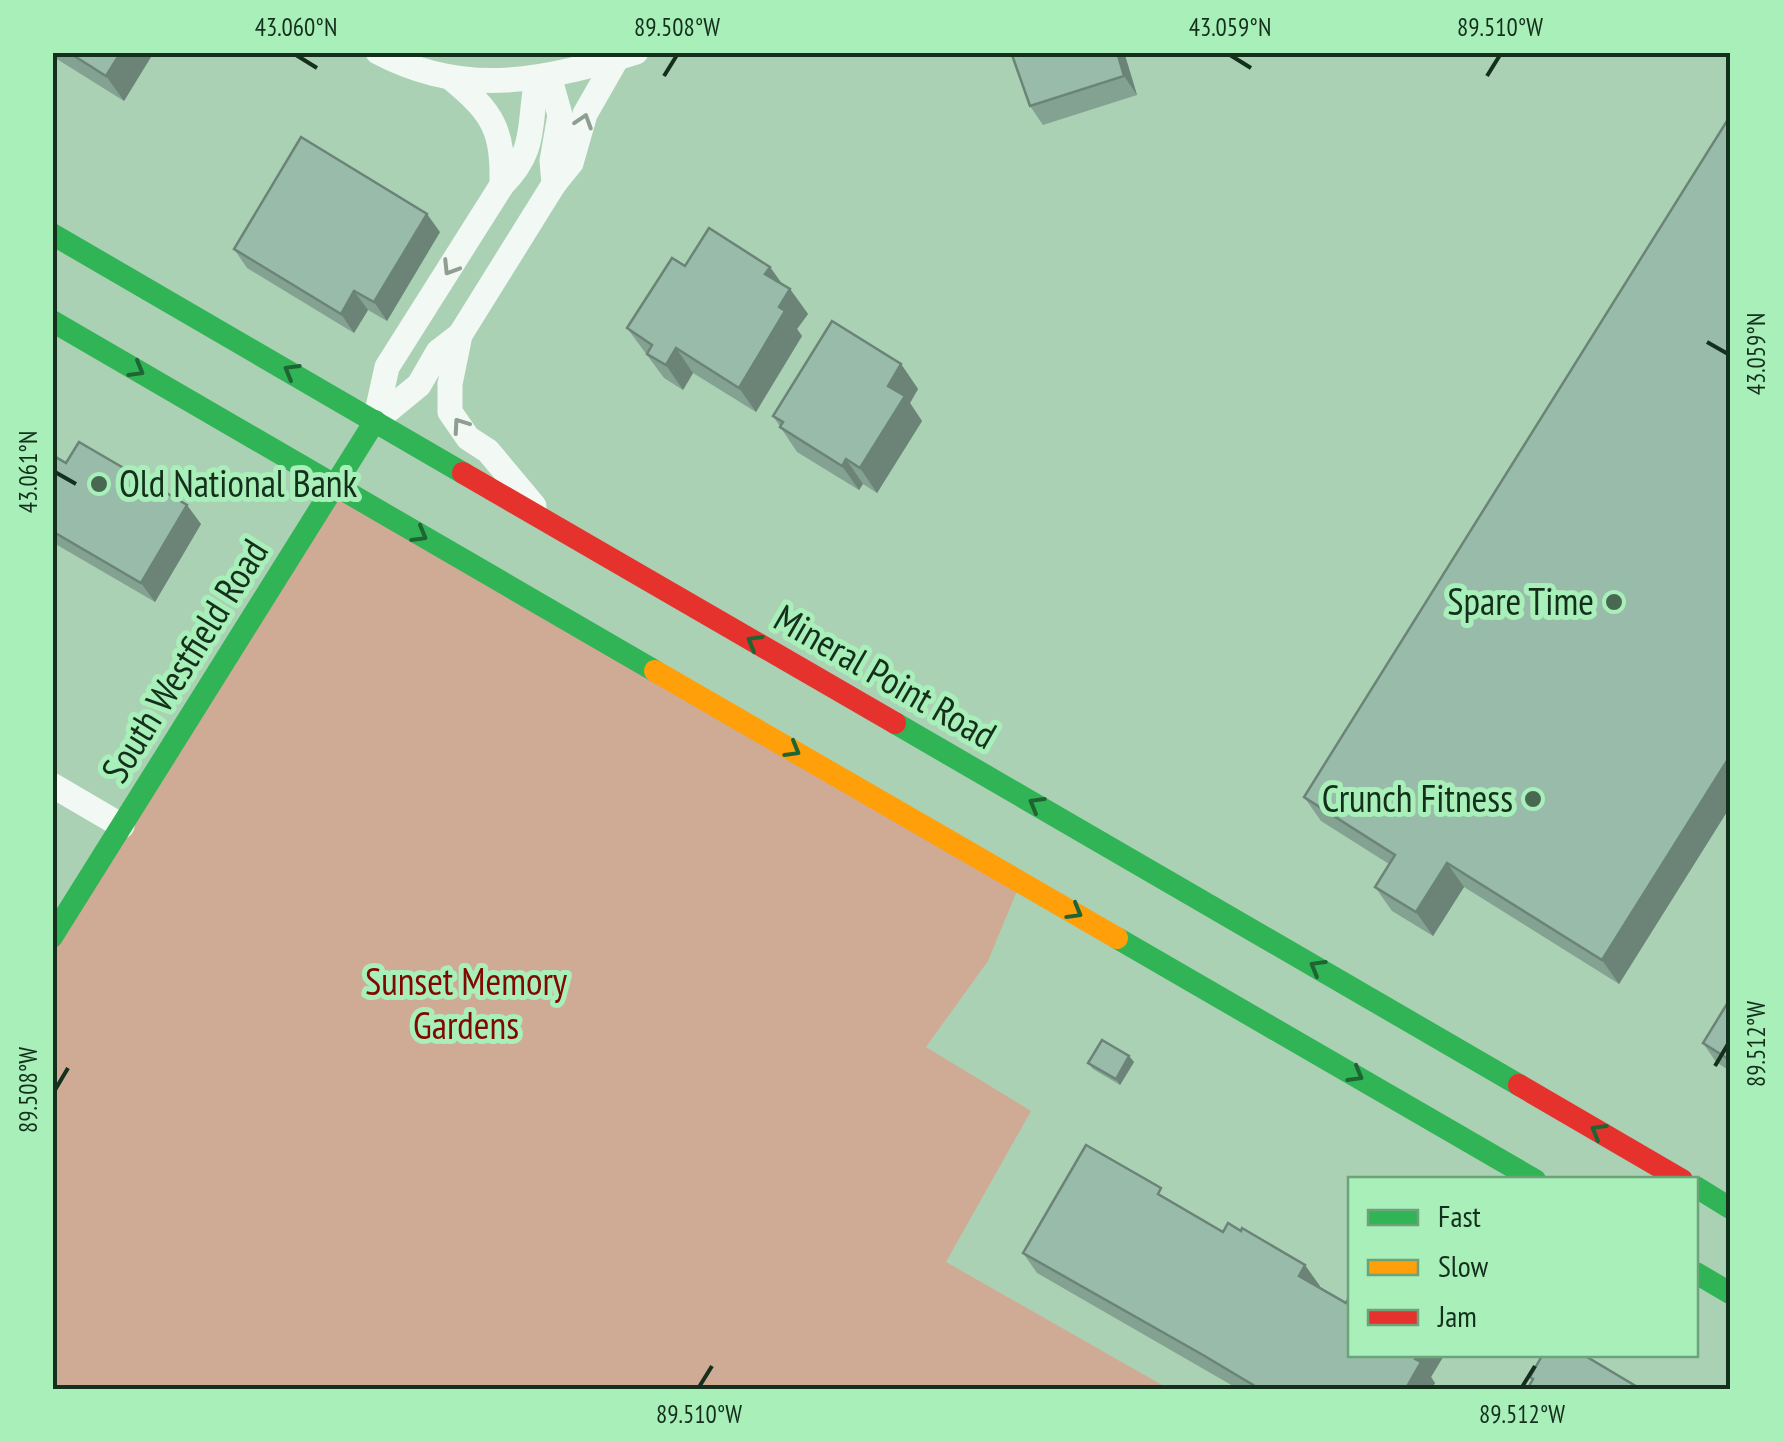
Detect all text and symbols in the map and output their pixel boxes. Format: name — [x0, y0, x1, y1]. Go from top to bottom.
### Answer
text: 43.060°N — [255, 11, 337, 43]
text: 89.508°W — [634, 11, 720, 43]
text: 43.059°N — [1189, 11, 1271, 43]
text: 89.510°W — [1457, 11, 1543, 43]
one-way arrow — [573, 114, 593, 131]
one-way arrow — [443, 257, 462, 275]
text: 43.059°N — [1740, 313, 1772, 395]
one-way arrow — [126, 357, 144, 377]
one-way arrow — [284, 364, 302, 384]
one-way arrow — [454, 418, 472, 437]
text: 43.061°N — [12, 431, 44, 513]
place label: Old National Bank — [119, 458, 358, 507]
marker: Old National Bank — [88, 473, 110, 495]
one-way arrow — [410, 523, 428, 542]
street label: South Westfield Road — [89, 530, 278, 791]
place label: Spare Time — [1447, 576, 1594, 625]
marker: Spare Time — [1603, 591, 1625, 613]
street label: Mineral Point Road — [766, 592, 1005, 759]
one-way arrow — [747, 634, 765, 654]
one-way arrow — [782, 737, 800, 757]
place label: Crunch Fitness — [1322, 773, 1513, 822]
marker: Crunch Fitness — [1522, 788, 1544, 810]
one-way arrow — [1029, 797, 1047, 817]
one-way arrow — [1064, 900, 1082, 919]
park label: Sunset Memory Gardens — [365, 956, 568, 1049]
one-way arrow — [1310, 960, 1328, 979]
text: 89.512°W — [1740, 1001, 1772, 1087]
text: 89.508°W — [12, 1047, 44, 1133]
one-way arrow — [1345, 1063, 1363, 1083]
one-way arrow — [1591, 1123, 1609, 1143]
legend — [1348, 1177, 1698, 1357]
text: Fast — [1438, 1196, 1482, 1235]
text: Slow — [1438, 1246, 1489, 1285]
text: Jam — [1437, 1296, 1477, 1335]
text: 89.510°W — [656, 1398, 742, 1430]
text: 89.512°W — [1479, 1398, 1565, 1430]

